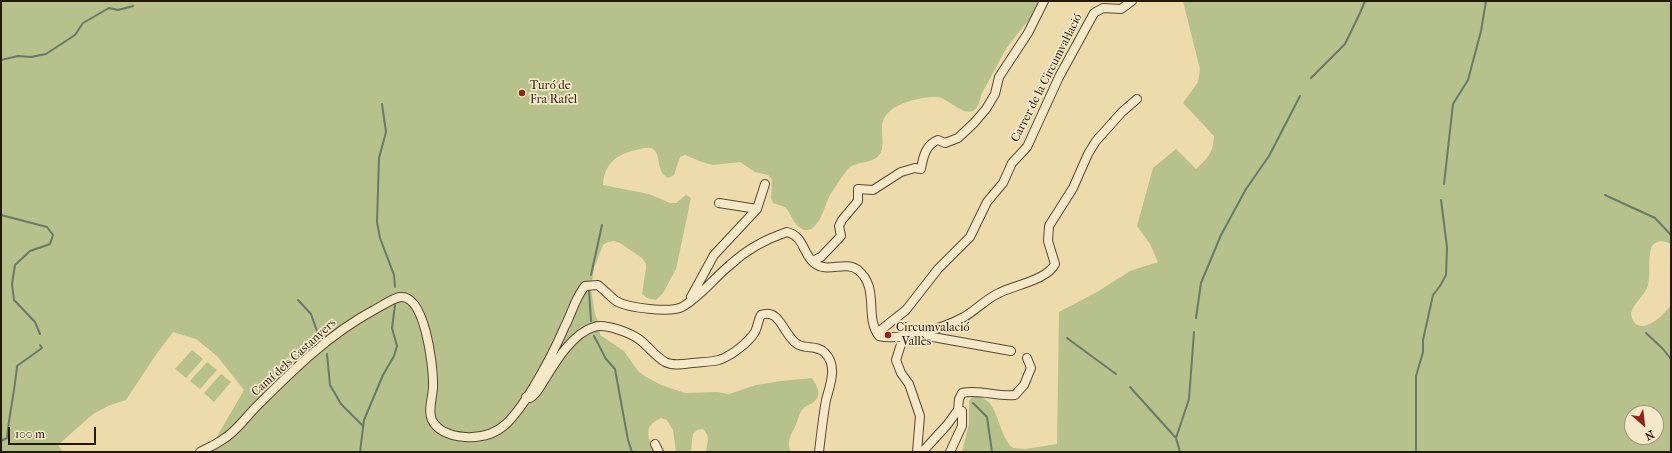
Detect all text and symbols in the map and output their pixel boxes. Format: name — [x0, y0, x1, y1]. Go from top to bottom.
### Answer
street label: Carrer de la Circumval·lació — [1008, 11, 1086, 145]
place label: Turó de Fra Rafel — [530, 79, 577, 107]
marker: Turó de Fra Rafel — [517, 88, 527, 98]
street label: Camí dels Castanyers — [249, 316, 339, 400]
place label: Circumvalació - Vallès — [896, 321, 970, 349]
marker: Circumvalació - Vallès — [883, 330, 893, 340]
north arrow — [1624, 405, 1664, 445]
scale bar — [10, 419, 98, 445]
text: 100 m — [15, 427, 45, 441]
text: N — [1643, 427, 1656, 443]

